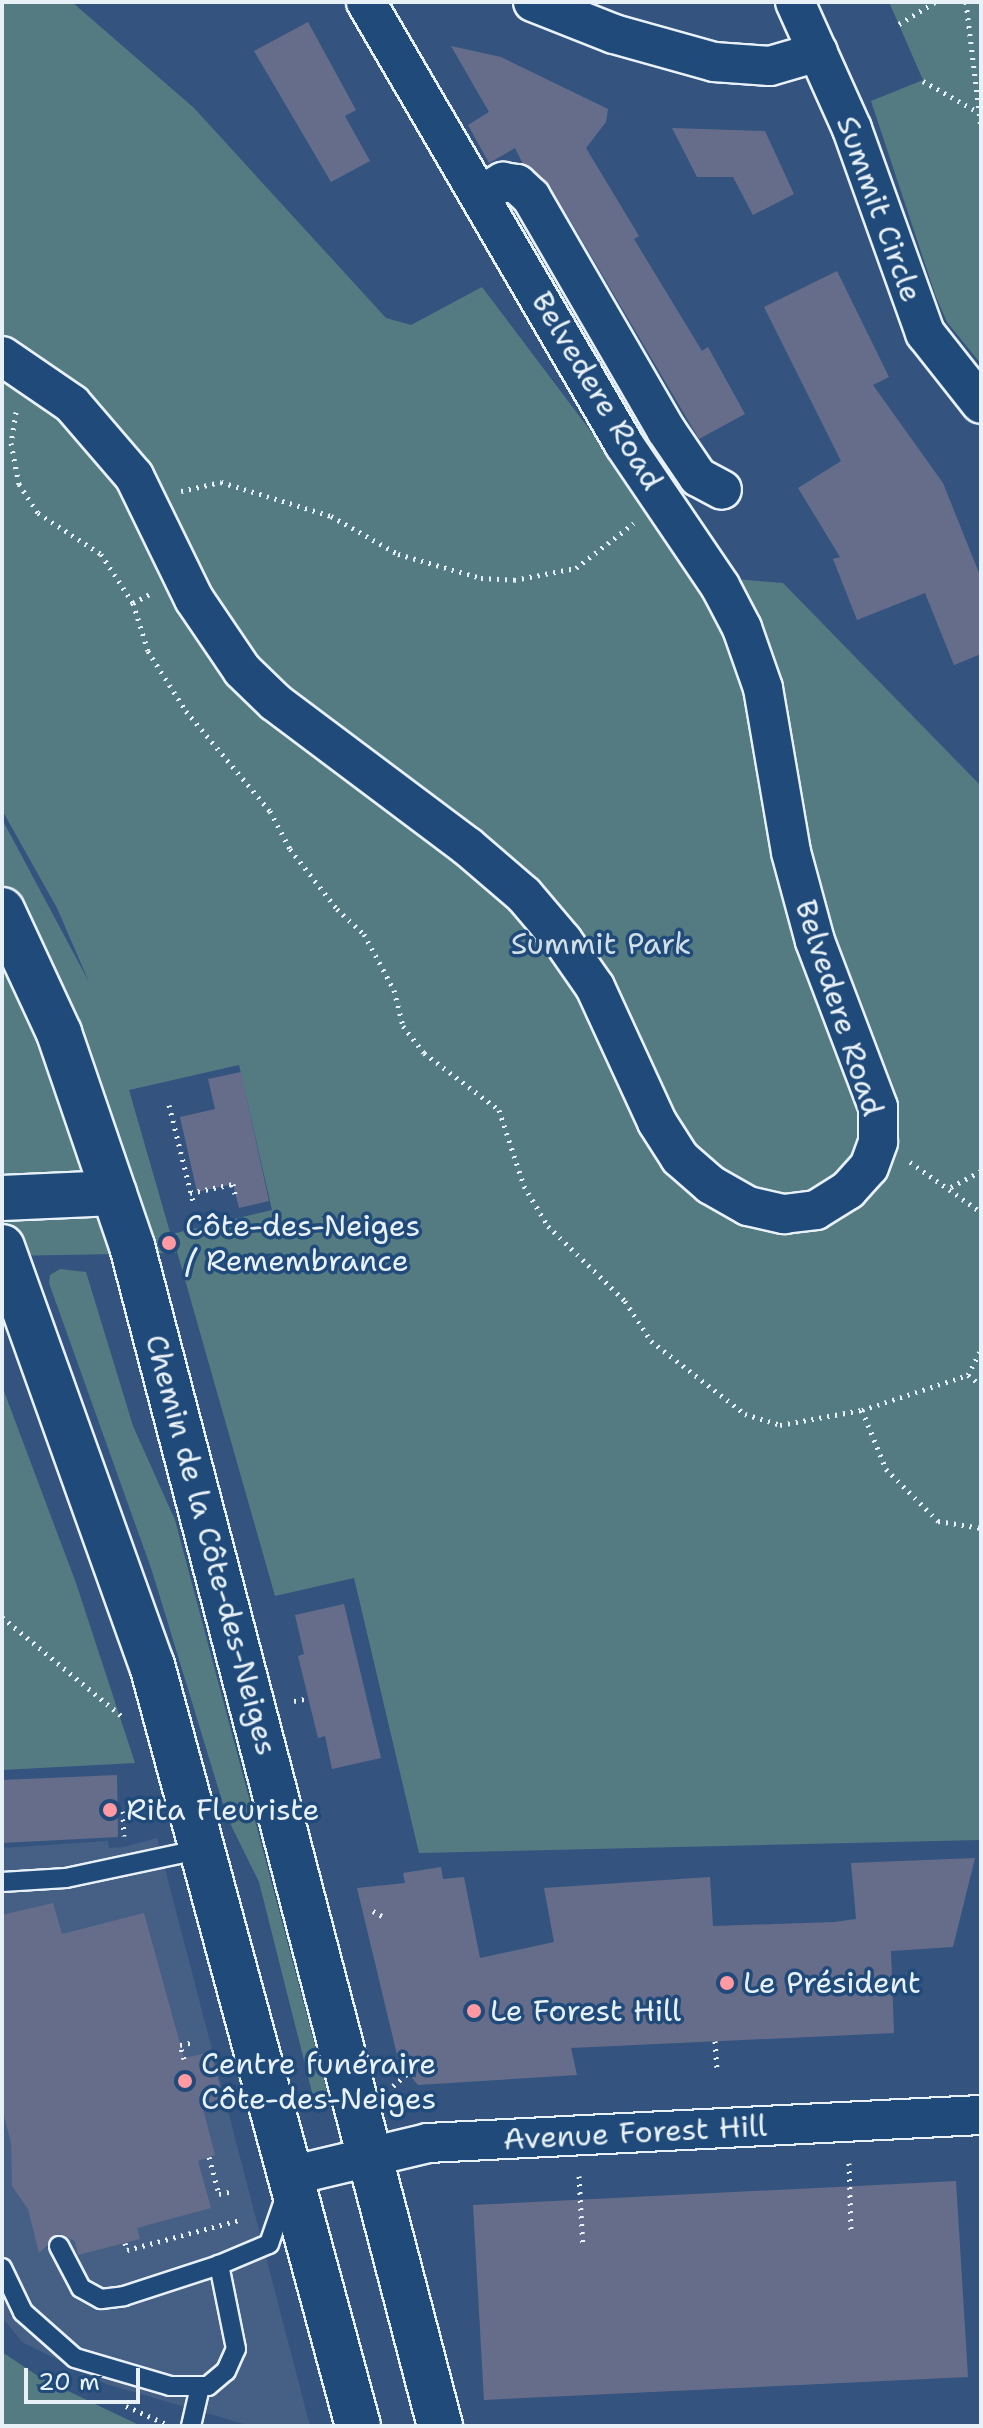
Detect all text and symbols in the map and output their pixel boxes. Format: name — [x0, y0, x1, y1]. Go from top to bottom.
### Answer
street label: Summit Circle — [829, 111, 929, 307]
street label: Belvedere Road — [524, 285, 670, 497]
street label: Belvedere Road — [787, 895, 891, 1121]
park label: Summit Park — [511, 926, 691, 962]
place label: Côte-des-Neiges / Remembrance — [185, 1208, 420, 1278]
marker: Côte-des-Neiges / Remembrance — [160, 1234, 178, 1252]
street label: Chemin de la Côte-des-Neiges — [137, 1331, 285, 1759]
place label: Rita Fleuriste — [126, 1792, 319, 1828]
marker: Rita Fleuriste — [101, 1801, 119, 1819]
place label: Le Président — [743, 1965, 921, 2001]
marker: Le Président — [718, 1974, 736, 1992]
place label: Le Forest Hill — [490, 1993, 681, 2029]
marker: Le Forest Hill — [465, 2002, 483, 2020]
place label: Centre funéraire Côte-des-Neiges — [201, 2046, 436, 2116]
marker: Centre funéraire Côte-des-Neiges — [176, 2072, 194, 2090]
street label: Avenue Forest Hill — [502, 2108, 768, 2158]
scale bar — [28, 2352, 144, 2402]
text: 20 m — [38, 2366, 100, 2398]

